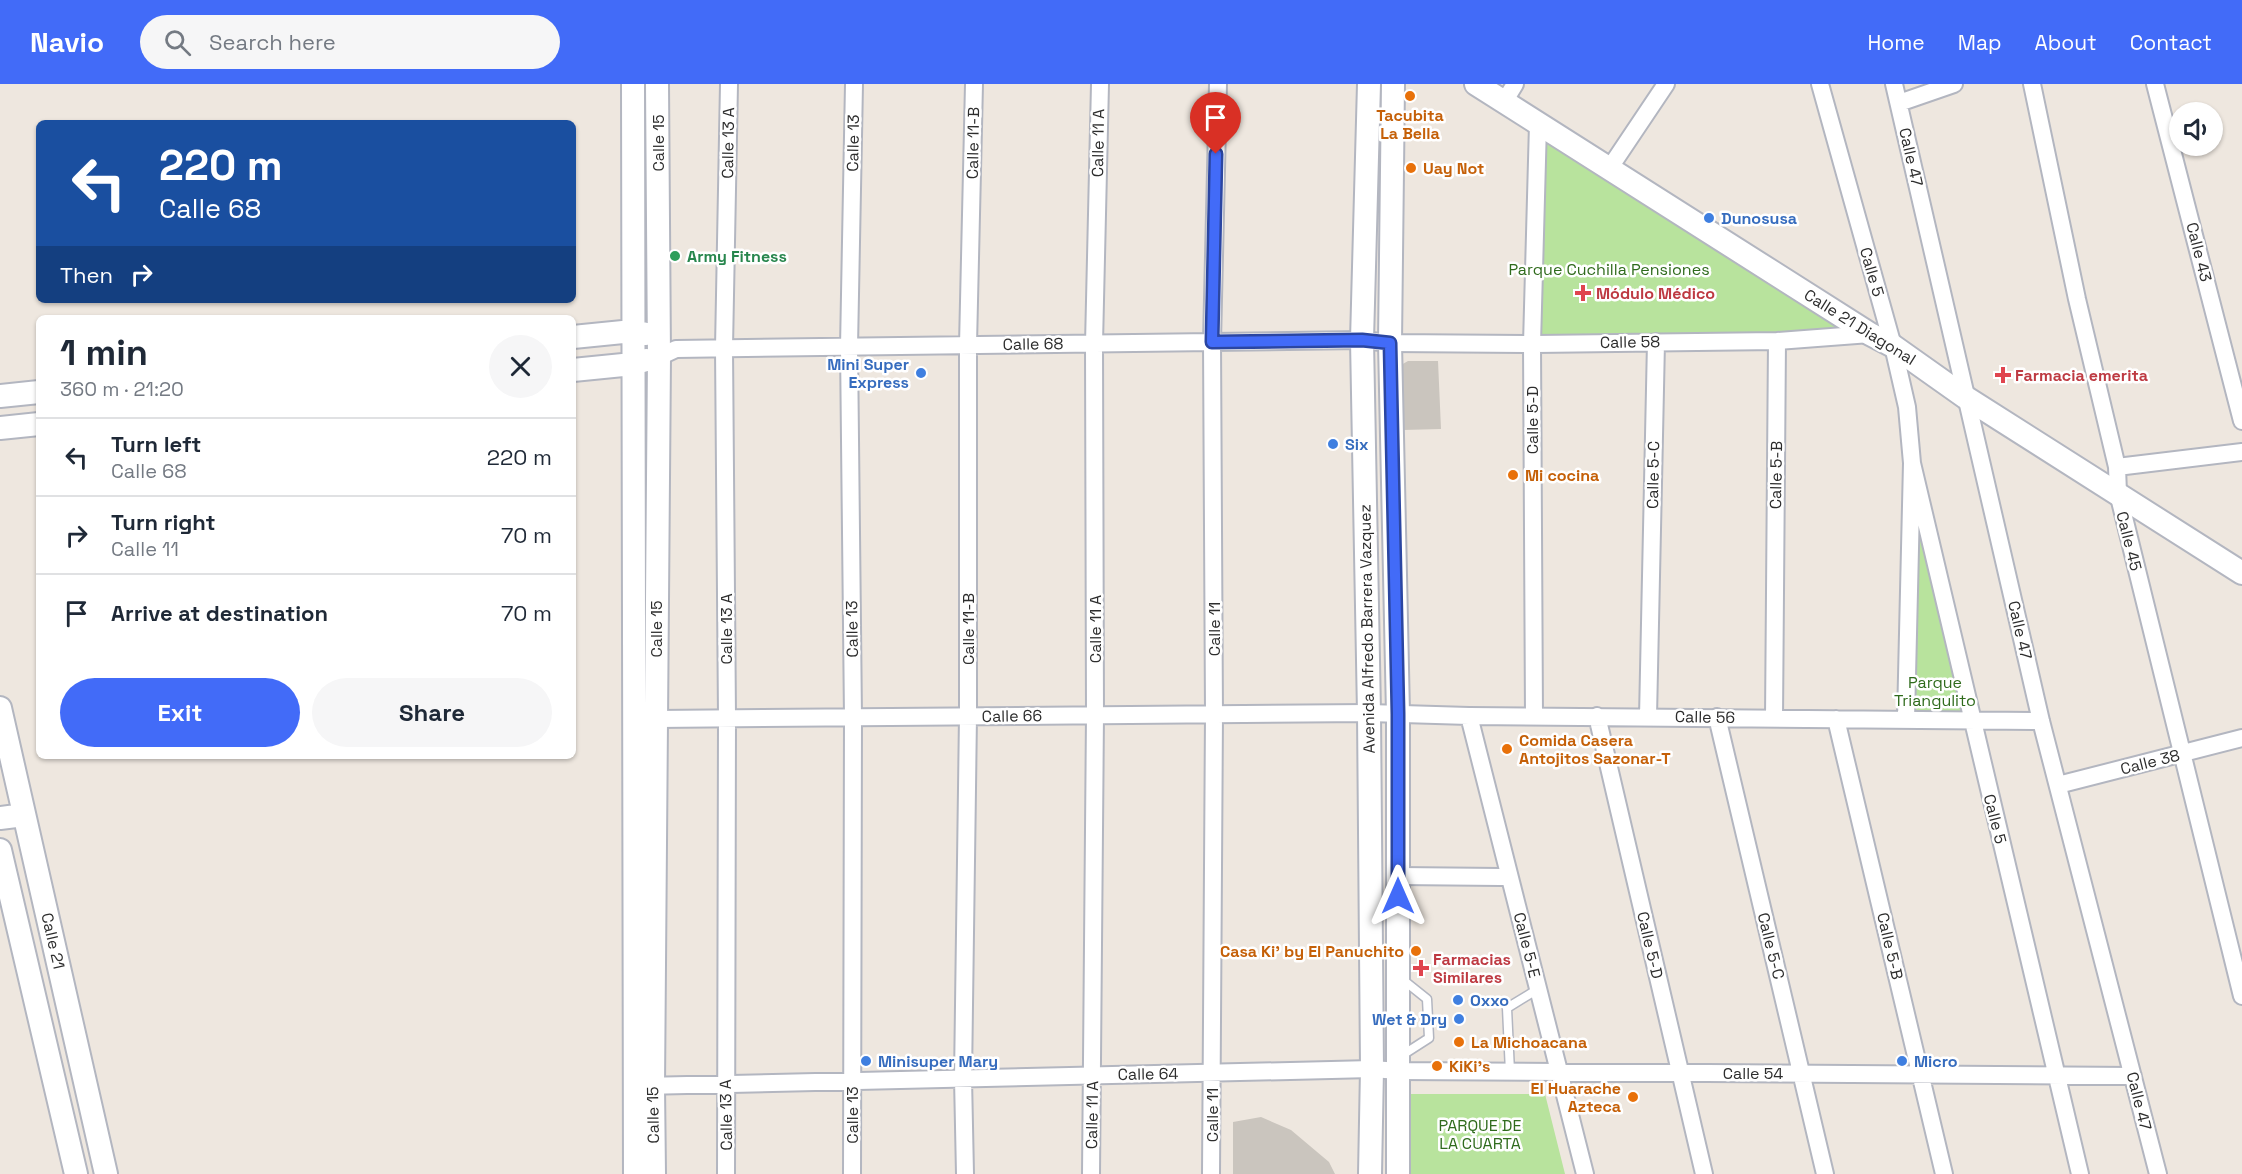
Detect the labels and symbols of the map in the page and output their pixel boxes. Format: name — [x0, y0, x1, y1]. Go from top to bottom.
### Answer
marker: Tacubita La Bella — [1403, 89, 1417, 103]
pin — [1190, 92, 1241, 154]
place label: Tacubita La Bella — [1376, 105, 1444, 144]
street label: Calle 13 A — [717, 107, 739, 179]
street label: Calle 11-B — [962, 107, 984, 179]
street label: Calle 11 A — [1087, 109, 1109, 177]
street label: Calle 15 — [648, 114, 669, 172]
street label: Calle 13 — [842, 114, 864, 172]
street label: Calle 47 — [1894, 126, 1928, 188]
place label: Uay Not — [1423, 158, 1484, 179]
marker: Uay Not — [1404, 161, 1418, 175]
place label: Dunosusa — [1721, 208, 1797, 229]
marker: Dunosusa — [1702, 211, 1716, 225]
street label: Calle 43 — [2181, 220, 2217, 284]
street label: Calle 5 — [1855, 245, 1889, 299]
place label: Army Fitness — [687, 246, 787, 267]
marker: Army Fitness — [668, 249, 682, 263]
park label: Parque Cuchilla Pensiones — [1508, 259, 1710, 280]
place label: Módulo Médico — [1596, 283, 1715, 304]
marker: Módulo Médico — [1574, 284, 1592, 302]
street label: Calle 21 Diagonal — [1800, 284, 1920, 370]
street label: Calle 58 — [1600, 331, 1660, 353]
street label: Calle 68 — [1002, 333, 1064, 355]
place label: Mini Super Express — [827, 354, 909, 393]
place label: Farmacia emerita — [2015, 365, 2148, 386]
marker: Mini Super Express — [914, 366, 928, 380]
marker: Farmacia emerita — [1996, 368, 2010, 382]
street label: Calle 5-D — [1522, 386, 1543, 454]
place label: Six — [1345, 434, 1369, 455]
marker: Six — [1326, 437, 1340, 451]
street label: Calle 5-C — [1642, 441, 1664, 509]
street label: Calle 5-B — [1765, 441, 1787, 509]
place label: Mi cocina — [1525, 465, 1599, 486]
marker: Mi cocina — [1506, 468, 1520, 482]
street label: Avenida Alfredo Barrera Vazquez — [1354, 504, 1380, 754]
street label: Calle 45 — [2111, 509, 2147, 573]
street label: Calle 13 A — [716, 593, 737, 665]
street label: Calle 11-B — [958, 593, 979, 665]
street label: Calle 11 A — [1085, 595, 1106, 663]
street label: Calle 47 — [2003, 599, 2037, 661]
street label: Calle 15 — [646, 600, 667, 658]
street label: Calle 13 — [841, 600, 863, 658]
street label: Calle 11 — [1204, 602, 1225, 656]
park label: Parque Triangulito — [1894, 672, 1976, 711]
street label: Calle 66 — [982, 705, 1042, 727]
street label: Calle 56 — [1675, 706, 1735, 728]
place label: Comida Casera Antojitos Sazonar-T — [1519, 730, 1671, 769]
marker: Comida Casera Antojitos Sazonar-T — [1500, 742, 1514, 756]
street label: Calle 38 — [2118, 744, 2182, 780]
street label: Calle 5 — [1979, 792, 2011, 846]
position arrow — [1366, 864, 1430, 928]
street label: Calle 5-D — [1632, 909, 1668, 981]
street label: Calle 5-E — [1509, 910, 1545, 980]
street label: Calle 5-C — [1753, 910, 1789, 982]
street label: Calle 5-B — [1872, 910, 1908, 982]
street label: Calle 21 — [36, 911, 70, 971]
place label: Casa Ki' by El Panuchito — [1220, 941, 1404, 962]
marker: Casa Ki' by El Panuchito — [1409, 944, 1423, 958]
place label: Farmacias Similares — [1433, 949, 1511, 988]
marker: Farmacias Similares — [1414, 961, 1428, 975]
place label: Oxxo — [1470, 990, 1509, 1011]
marker: Oxxo — [1451, 993, 1465, 1007]
place label: Wet & Dry — [1372, 1009, 1447, 1030]
marker: Wet & Dry — [1452, 1012, 1466, 1026]
place label: La Michoacana — [1471, 1032, 1587, 1053]
marker: La Michoacana — [1452, 1035, 1466, 1049]
place label: Minisuper Mary — [878, 1051, 998, 1072]
place label: Micro — [1914, 1051, 1958, 1072]
marker: Minisuper Mary — [859, 1054, 873, 1068]
marker: Micro — [1895, 1054, 1909, 1068]
place label: KiKi's — [1449, 1056, 1490, 1077]
marker: KiKi's — [1430, 1059, 1444, 1073]
street label: Calle 64 — [1117, 1063, 1179, 1085]
street label: Calle 54 — [1723, 1063, 1783, 1084]
street label: Calle 47 — [2122, 1070, 2156, 1132]
place label: El Huarache Azteca — [1531, 1078, 1621, 1117]
street label: Calle 13 A — [715, 1079, 737, 1151]
street label: Calle 11 A — [1081, 1081, 1103, 1149]
street label: Calle 15 — [642, 1086, 664, 1144]
street label: Calle 13 — [842, 1086, 863, 1144]
street label: Calle 11 — [1202, 1088, 1223, 1142]
marker: El Huarache Azteca — [1626, 1090, 1640, 1104]
park label: PARQUE DE LA CUARTA — [1439, 1115, 1521, 1154]

